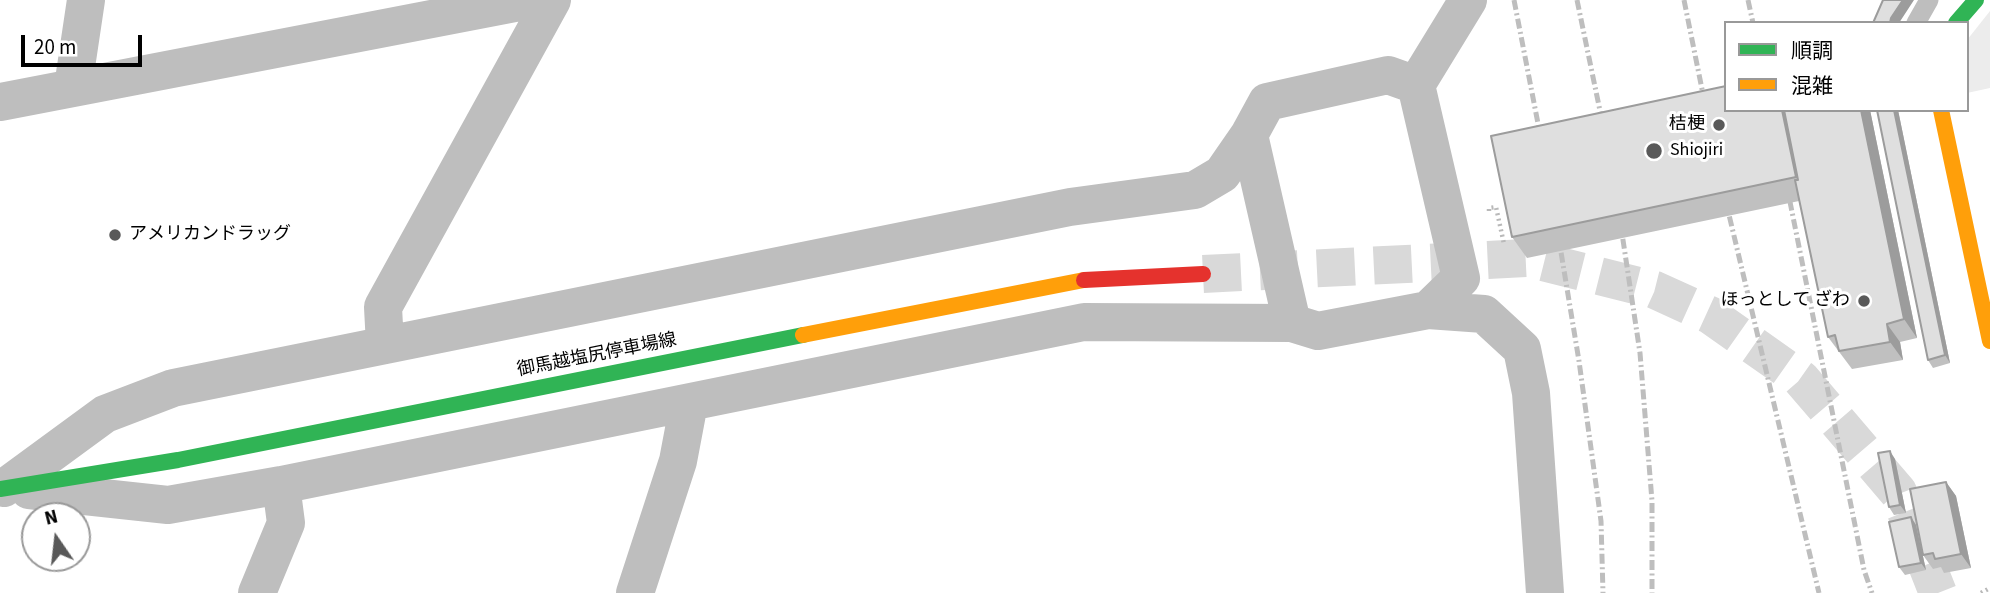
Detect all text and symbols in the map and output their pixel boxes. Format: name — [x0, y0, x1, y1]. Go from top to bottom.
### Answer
scale bar — [24, 21, 145, 65]
legend — [1724, 21, 1969, 112]
text: 20 m — [34, 32, 76, 62]
text: 順調 — [1791, 36, 1833, 66]
text: 混雑 — [1791, 71, 1833, 101]
place label: 桔梗 — [1669, 114, 1705, 136]
marker: 桔梗 — [1711, 117, 1727, 133]
place label: Shiojiri — [1670, 140, 1723, 162]
marker: Shiojiri — [1644, 141, 1664, 161]
place label: アメリカンドラッグ — [129, 224, 291, 246]
marker: アメリカンドラッグ — [107, 227, 123, 243]
place label: ほっとして ざわ — [1720, 290, 1850, 312]
marker: ほっとして ざわ — [1856, 293, 1872, 309]
street label: 御馬越塩尻停車場線 — [515, 330, 679, 382]
north arrow — [21, 502, 91, 572]
text: N — [42, 503, 61, 533]

